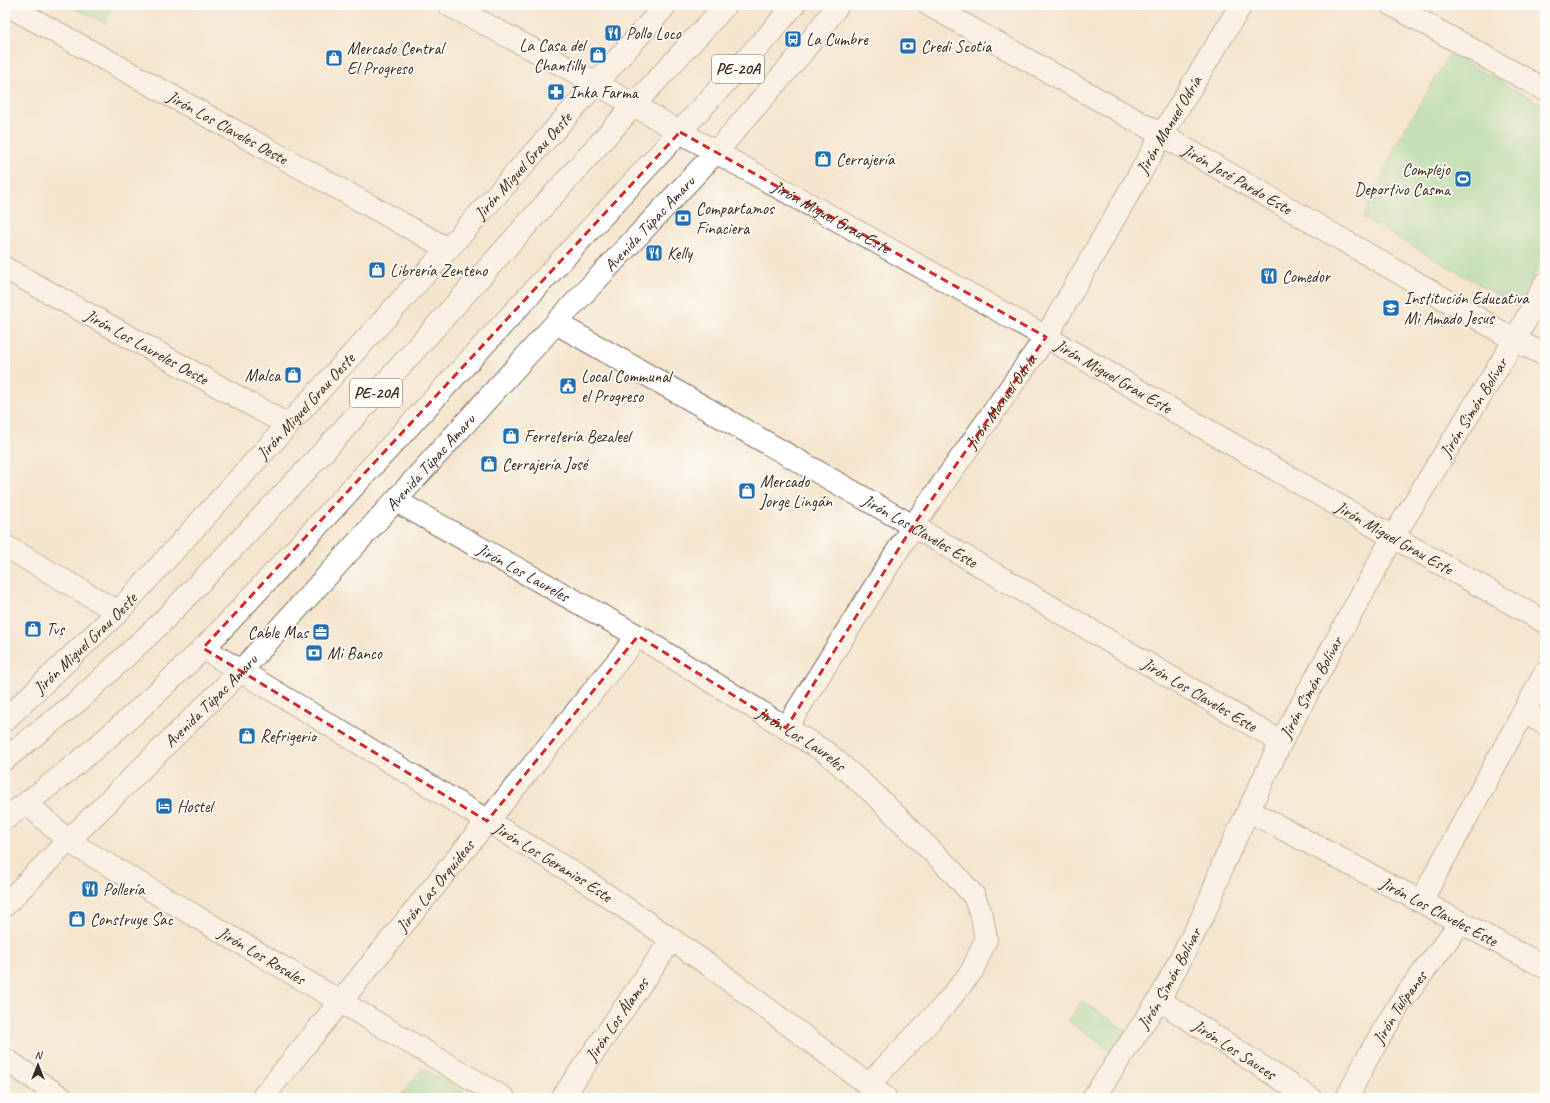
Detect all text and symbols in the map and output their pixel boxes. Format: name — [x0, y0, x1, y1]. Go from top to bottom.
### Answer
restaurant icon: Pollo Loco — [603, 23, 623, 43]
place label: Pollo Loco — [626, 23, 682, 44]
bus stop icon: La Cumbre — [783, 29, 803, 49]
place label: La Cumbre — [806, 29, 869, 50]
place label: La Casa del Chantilly — [519, 35, 588, 76]
bank icon: Credi Scotia — [898, 36, 918, 56]
place label: Credi Scotia — [921, 36, 992, 57]
place label: Mercado Central El Progreso — [347, 38, 446, 79]
shop icon: La Casa del Chantilly — [588, 45, 608, 65]
shop icon: Mercado Central El Progreso — [324, 48, 344, 68]
road number: PE-20A — [712, 55, 764, 83]
street label: Jirón Manuel Odría — [1131, 70, 1207, 178]
pharmacy icon: Inka Farma — [546, 82, 566, 102]
place label: Inka Farma — [569, 82, 640, 103]
street label: Jirón Los Claveles Oeste — [163, 85, 293, 169]
street label: Jirón Miguel Grau Oeste — [469, 107, 577, 224]
street label: Jirón José Pardo Este — [1178, 138, 1297, 219]
shop icon: Cerrajería — [813, 149, 833, 169]
place label: Cerrajería — [836, 149, 896, 170]
place label: Complejo Deportivo Casma — [1354, 159, 1452, 200]
sports icon: Complejo Deportivo Casma — [1453, 169, 1473, 189]
street label: Avenida Túpac Amaru — [599, 170, 700, 276]
street label: Jirón Miguel Grau Este — [768, 175, 895, 259]
place label: Compartamos Finaciera — [696, 198, 776, 239]
bank icon: Compartamos Finaciera — [673, 208, 693, 228]
restaurant icon: Kelly — [644, 243, 664, 263]
place label: Kelly — [667, 243, 693, 264]
shop icon: Librería Zenteno — [367, 260, 387, 280]
place label: Librería Zenteno — [390, 260, 488, 281]
restaurant icon: Comedor — [1259, 266, 1279, 286]
place label: Comedor — [1282, 266, 1332, 287]
place label: Institución Educativa Mi Amado Jesus — [1404, 288, 1530, 329]
school or university icon: Institución Educativa Mi Amado Jesus — [1381, 298, 1401, 318]
street label: Jirón Los Laureles Oeste — [81, 304, 213, 390]
street label: Jirón Miguel Grau Este — [1051, 334, 1177, 418]
street label: Jirón Miguel Grau Oeste — [251, 347, 360, 464]
street label: Jirón Manuel Odría — [960, 349, 1042, 453]
street label: Jirón Simón Bolívar — [1434, 352, 1513, 461]
place label: Malca — [245, 365, 281, 386]
shop icon: Malca — [283, 365, 303, 385]
place label: Local Communal el Progreso — [581, 366, 674, 407]
public building icon: Local Communal el Progreso — [558, 376, 578, 396]
road number: PE-20A — [350, 379, 402, 407]
street label: Avenida Túpac Amaru — [381, 408, 480, 515]
shop icon: Ferretería Bezaleel — [501, 426, 521, 446]
place label: Ferretería Bezaleel — [524, 426, 633, 447]
shop icon: Cerrajería José — [479, 454, 499, 474]
place label: Cerrajería José — [502, 454, 589, 475]
place label: Mercado Jorge Lingán — [759, 471, 833, 512]
shop icon: Mercado Jorge Lingán — [737, 481, 757, 501]
street label: Jirón Los Claveles Este — [858, 489, 982, 573]
street label: Jirón Miguel Grau Este — [1331, 495, 1458, 580]
street label: Jirón Los Laureles — [473, 538, 574, 607]
street label: Jirón Miguel Grau Oeste — [28, 587, 142, 699]
shop icon: Tvs — [23, 619, 43, 639]
place label: Tvs — [46, 619, 65, 640]
place label: Cable Mas — [248, 622, 310, 643]
office icon: Cable Mas — [311, 622, 331, 642]
street label: Jirón Simón Bolívar — [1274, 631, 1348, 743]
bank icon: Mi Banco — [304, 643, 324, 663]
place label: Mi Banco — [327, 643, 383, 664]
street label: Avenida Túpac Amaru — [159, 648, 263, 752]
street label: Jirón Los Claveles Este — [1138, 652, 1262, 737]
street label: Jirón Los Laureles — [752, 701, 851, 776]
shop icon: Refrigerio — [237, 726, 257, 746]
place label: Refrigerio — [260, 726, 318, 747]
hotel icon: Hostel — [154, 796, 174, 816]
place label: Hostel — [177, 796, 216, 817]
street label: Jirón Los Geranios Este — [489, 816, 617, 907]
street label: Jirón Las Orquídeas — [391, 834, 479, 936]
street label: Jirón Los Claveles Este — [1376, 871, 1502, 951]
restaurant icon: Pollería — [80, 879, 100, 899]
place label: Pollería — [103, 879, 146, 900]
shop icon: Construye Sac — [67, 909, 87, 929]
place label: Construye Sac — [90, 909, 173, 930]
street label: Jirón Los Rosales — [214, 921, 310, 990]
street label: Jirón Simón Bolívar — [1132, 923, 1206, 1034]
street label: Jirón Tulipanes — [1367, 965, 1432, 1048]
street label: Jirón Los Álamos — [580, 971, 654, 1066]
street label: Jirón Los Sauces — [1188, 1014, 1282, 1085]
north arrow — [18, 1045, 58, 1085]
text: N — [35, 1048, 44, 1062]

